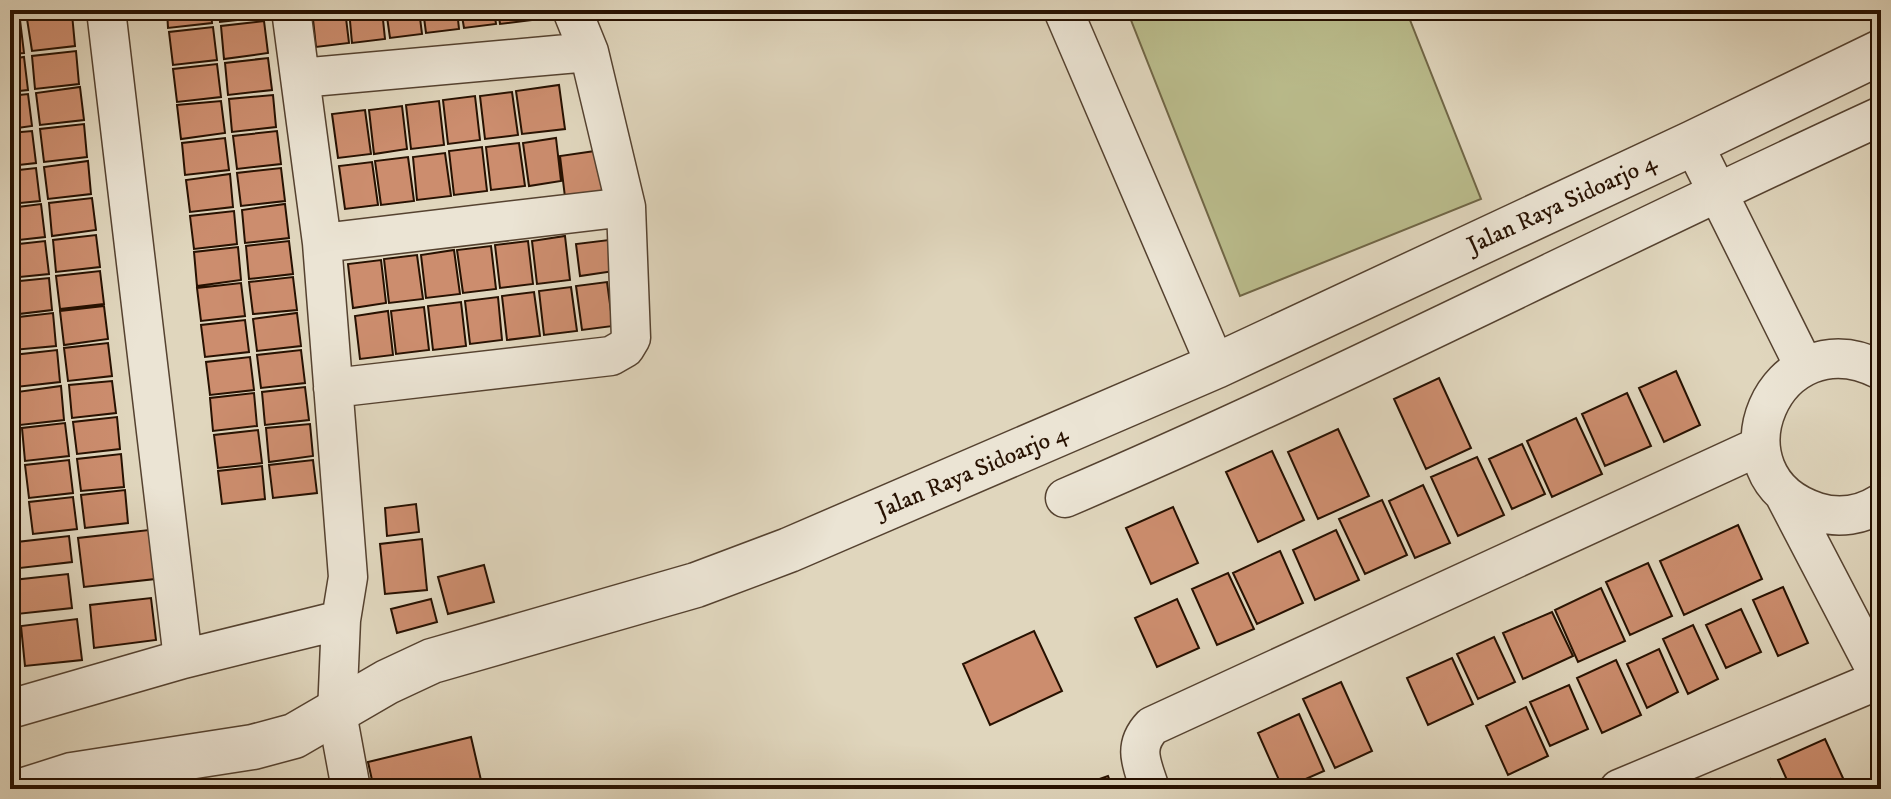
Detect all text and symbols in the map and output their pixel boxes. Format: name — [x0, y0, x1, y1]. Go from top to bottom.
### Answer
street label: Jalan Raya Sidoarjo 4 — [1461, 147, 1662, 262]
street label: Jalan Raya Sidoarjo 4 — [870, 418, 1073, 527]

